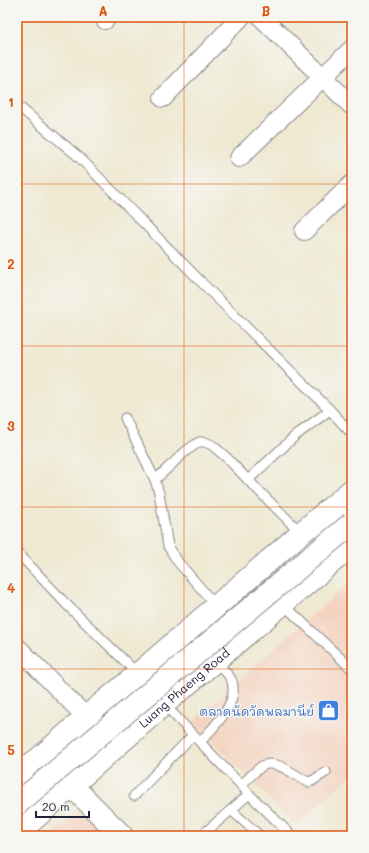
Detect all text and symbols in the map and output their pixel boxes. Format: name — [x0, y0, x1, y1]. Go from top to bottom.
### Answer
text: A — [98, 2, 108, 19]
text: B — [262, 2, 271, 19]
text: 1 — [8, 93, 14, 110]
text: 2 — [7, 255, 15, 272]
text: 3 — [7, 417, 15, 434]
text: 4 — [7, 579, 15, 596]
street label: Luang Phaeng Road — [135, 644, 233, 731]
shop icon: ตลาดนัดวัดพลมานีย์ — [316, 698, 342, 724]
place label: ตลาดนัดวัดพลมานีย์ — [199, 703, 314, 719]
text: 5 — [7, 741, 15, 758]
scale bar — [36, 793, 89, 819]
text: 20 m — [42, 798, 70, 814]

